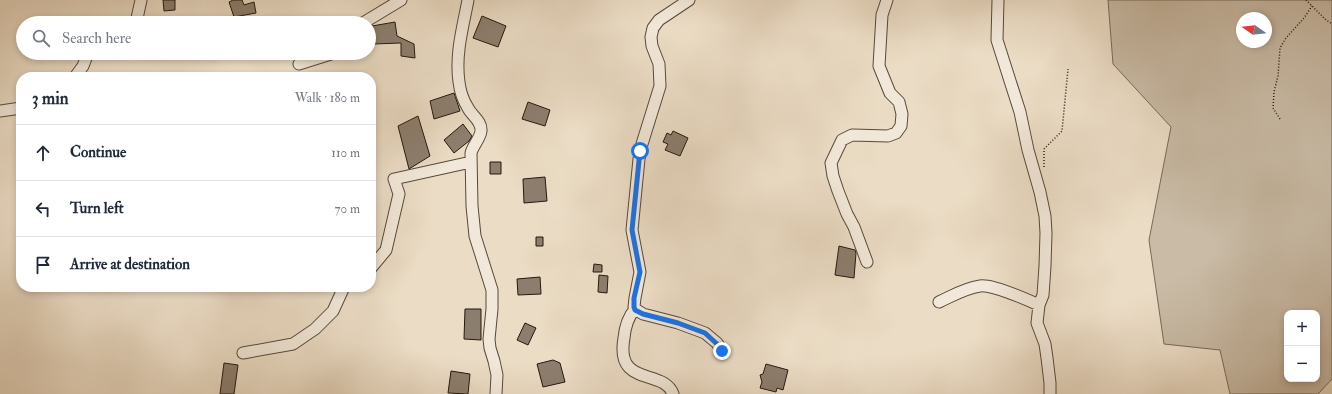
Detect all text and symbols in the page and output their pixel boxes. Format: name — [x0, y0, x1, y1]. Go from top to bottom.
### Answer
north arrow — [1236, 12, 1272, 48]
search box — [16, 16, 376, 60]
icon: search — [30, 27, 52, 49]
text: Search here — [62, 29, 131, 48]
text: 3 min — [32, 88, 69, 109]
text: Walk · 180 m — [295, 90, 360, 106]
icon: ahead — [32, 142, 54, 164]
route start — [631, 142, 649, 160]
text: Continue — [70, 143, 126, 162]
text: 110 m — [331, 145, 360, 161]
icon: left — [32, 198, 54, 220]
text: Turn left — [70, 199, 124, 218]
text: 70 m — [335, 201, 360, 217]
icon: arrive — [32, 254, 54, 276]
text: Arrive at destination — [70, 255, 190, 274]
map controls — [1284, 310, 1320, 382]
button: + — [1284, 310, 1320, 346]
route end — [713, 342, 731, 360]
button: − — [1284, 346, 1320, 382]

